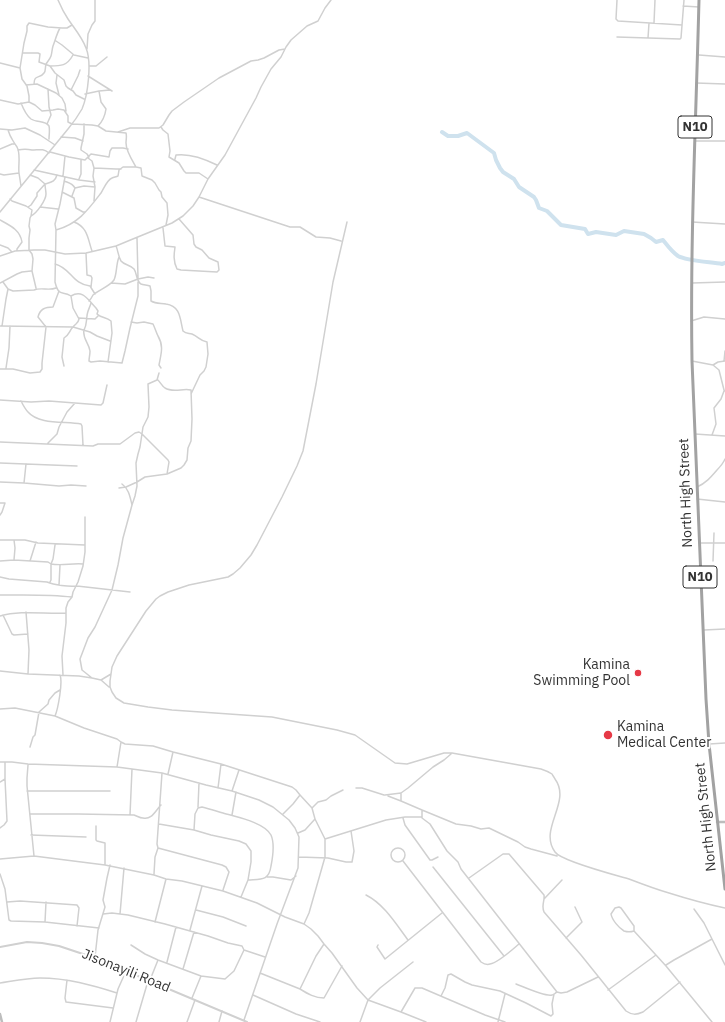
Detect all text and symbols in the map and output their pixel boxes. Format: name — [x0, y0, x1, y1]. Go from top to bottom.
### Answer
road number: N10 — [678, 116, 712, 138]
street label: North High Street — [676, 438, 696, 548]
road number: N10 — [683, 566, 717, 588]
place label: Kamina Swimming Pool — [533, 657, 630, 690]
marker: Kamina Swimming Pool — [633, 668, 643, 678]
place label: Kamina Medical Center — [617, 719, 711, 752]
marker: Kamina Medical Center — [602, 729, 614, 741]
street label: North High Street — [692, 762, 720, 872]
street label: Jisonayili Road — [79, 946, 173, 996]

